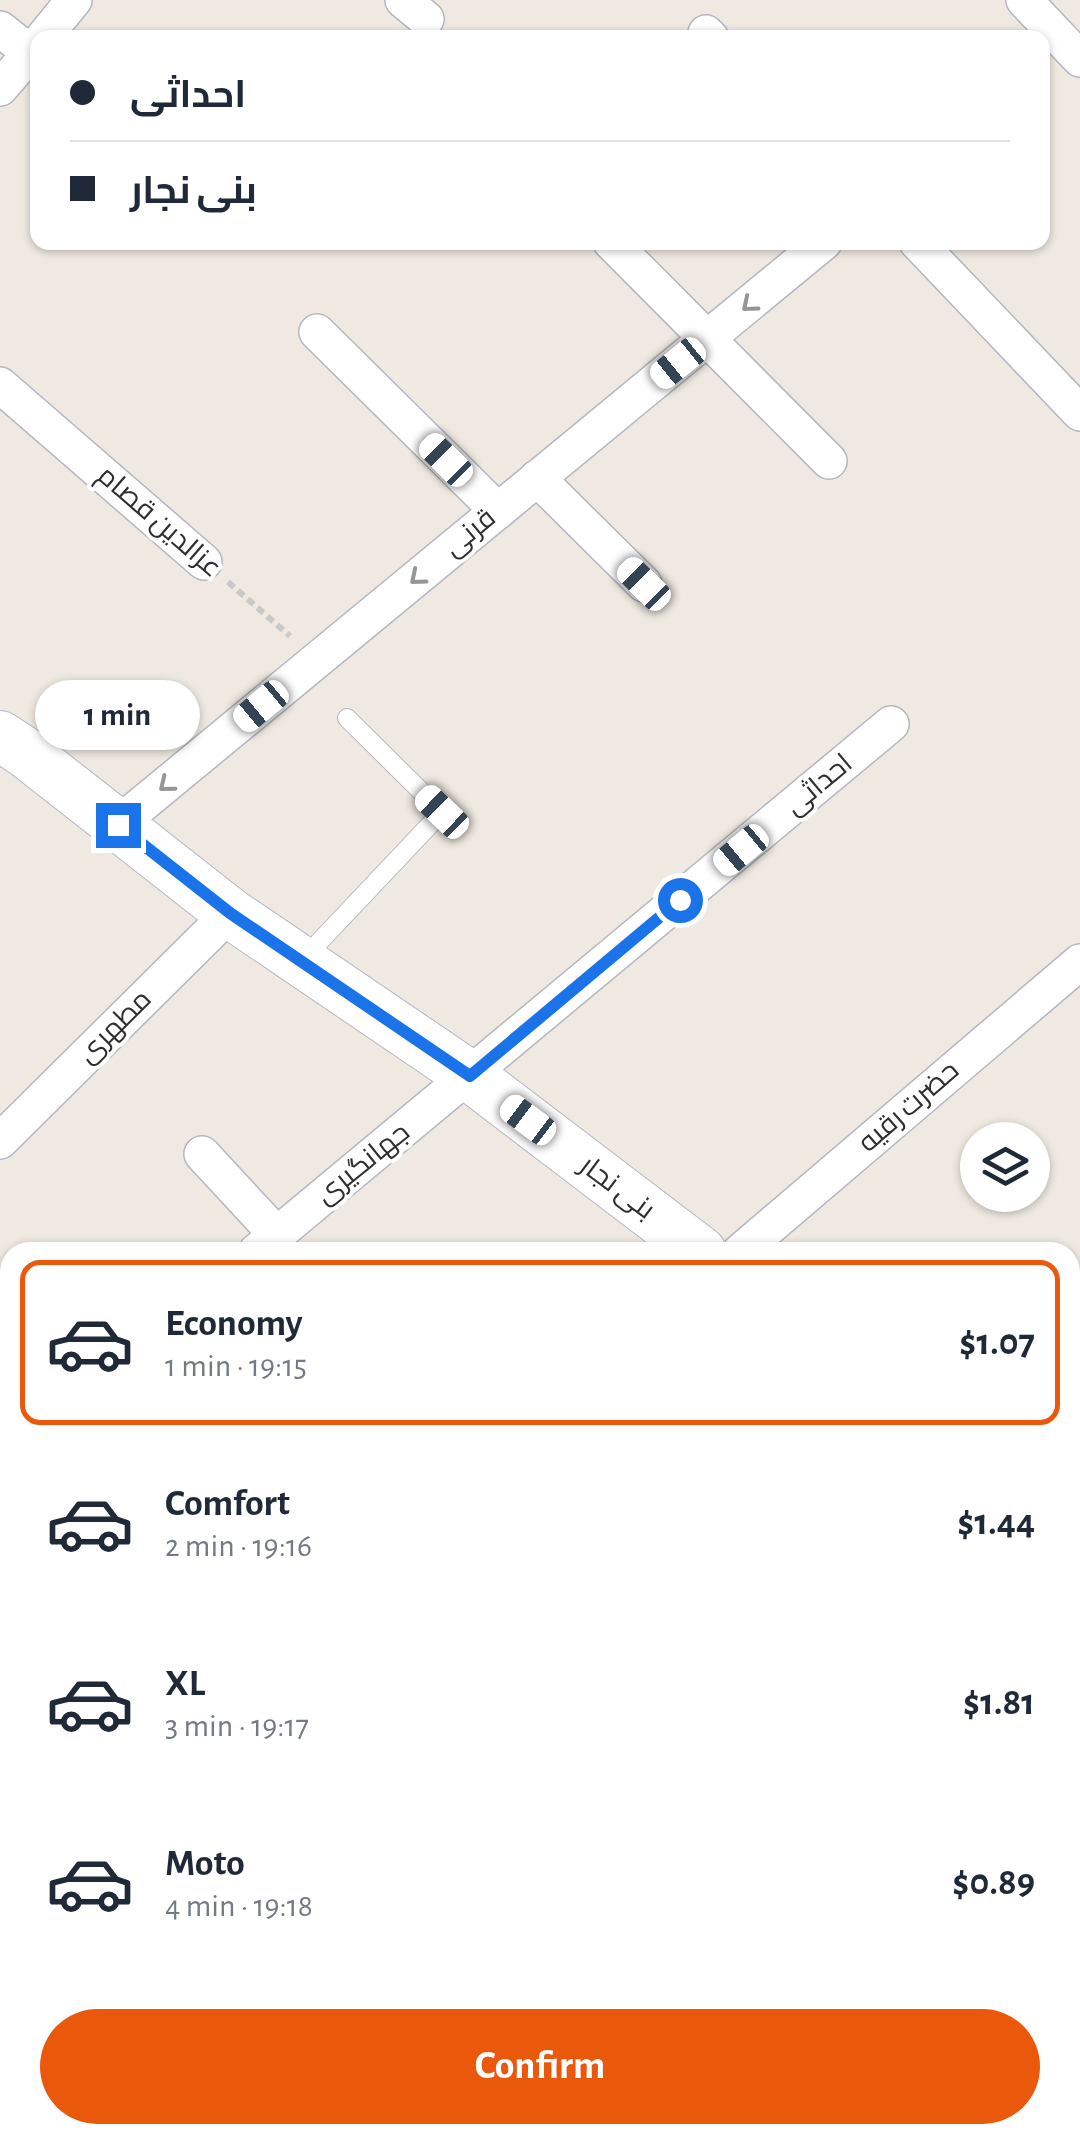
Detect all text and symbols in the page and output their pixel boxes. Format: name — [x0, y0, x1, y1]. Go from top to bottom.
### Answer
text: احداثی — [130, 77, 246, 115]
text: بنی نجار — [130, 173, 257, 211]
one-way arrow — [742, 293, 760, 311]
car — [645, 332, 711, 394]
car — [414, 428, 478, 492]
street label: عزالدین قصام — [89, 461, 226, 586]
street label: قرنی — [439, 504, 502, 563]
car — [612, 552, 676, 616]
one-way arrow — [410, 566, 428, 584]
car — [228, 675, 294, 737]
callout: 1 min — [36, 680, 200, 750]
text: 1 min — [84, 699, 151, 731]
street label: احداثی — [780, 749, 858, 821]
one-way arrow — [159, 773, 177, 791]
car — [410, 780, 474, 844]
route end — [96, 803, 141, 848]
car — [708, 819, 774, 881]
route start — [658, 878, 703, 923]
street label: مطهری — [73, 985, 158, 1070]
street label: حضرت رقیه — [854, 1056, 964, 1158]
car — [495, 1090, 561, 1150]
street label: جهانگیری — [311, 1118, 416, 1211]
map controls — [960, 1122, 1050, 1212]
button: layers — [960, 1122, 1050, 1212]
street label: بنی نجار — [572, 1150, 659, 1226]
icon: car — [45, 1298, 135, 1388]
text: Economy — [165, 1305, 303, 1343]
text: $1.07 — [959, 1324, 1035, 1362]
text: 1 min · 19:15 — [165, 1350, 307, 1382]
icon: car — [45, 1478, 135, 1568]
text: Comfort — [165, 1485, 290, 1523]
text: $1.44 — [957, 1504, 1035, 1542]
text: 2 min · 19:16 — [165, 1530, 312, 1562]
icon: car — [45, 1658, 135, 1748]
text: XL — [165, 1665, 205, 1703]
text: $1.81 — [963, 1684, 1035, 1722]
text: 3 min · 19:17 — [165, 1710, 309, 1742]
icon: car — [45, 1838, 135, 1928]
text: Moto — [165, 1845, 245, 1883]
text: $0.89 — [952, 1864, 1035, 1902]
text: 4 min · 19:18 — [165, 1890, 313, 1922]
button: Confirm — [40, 2009, 1040, 2124]

